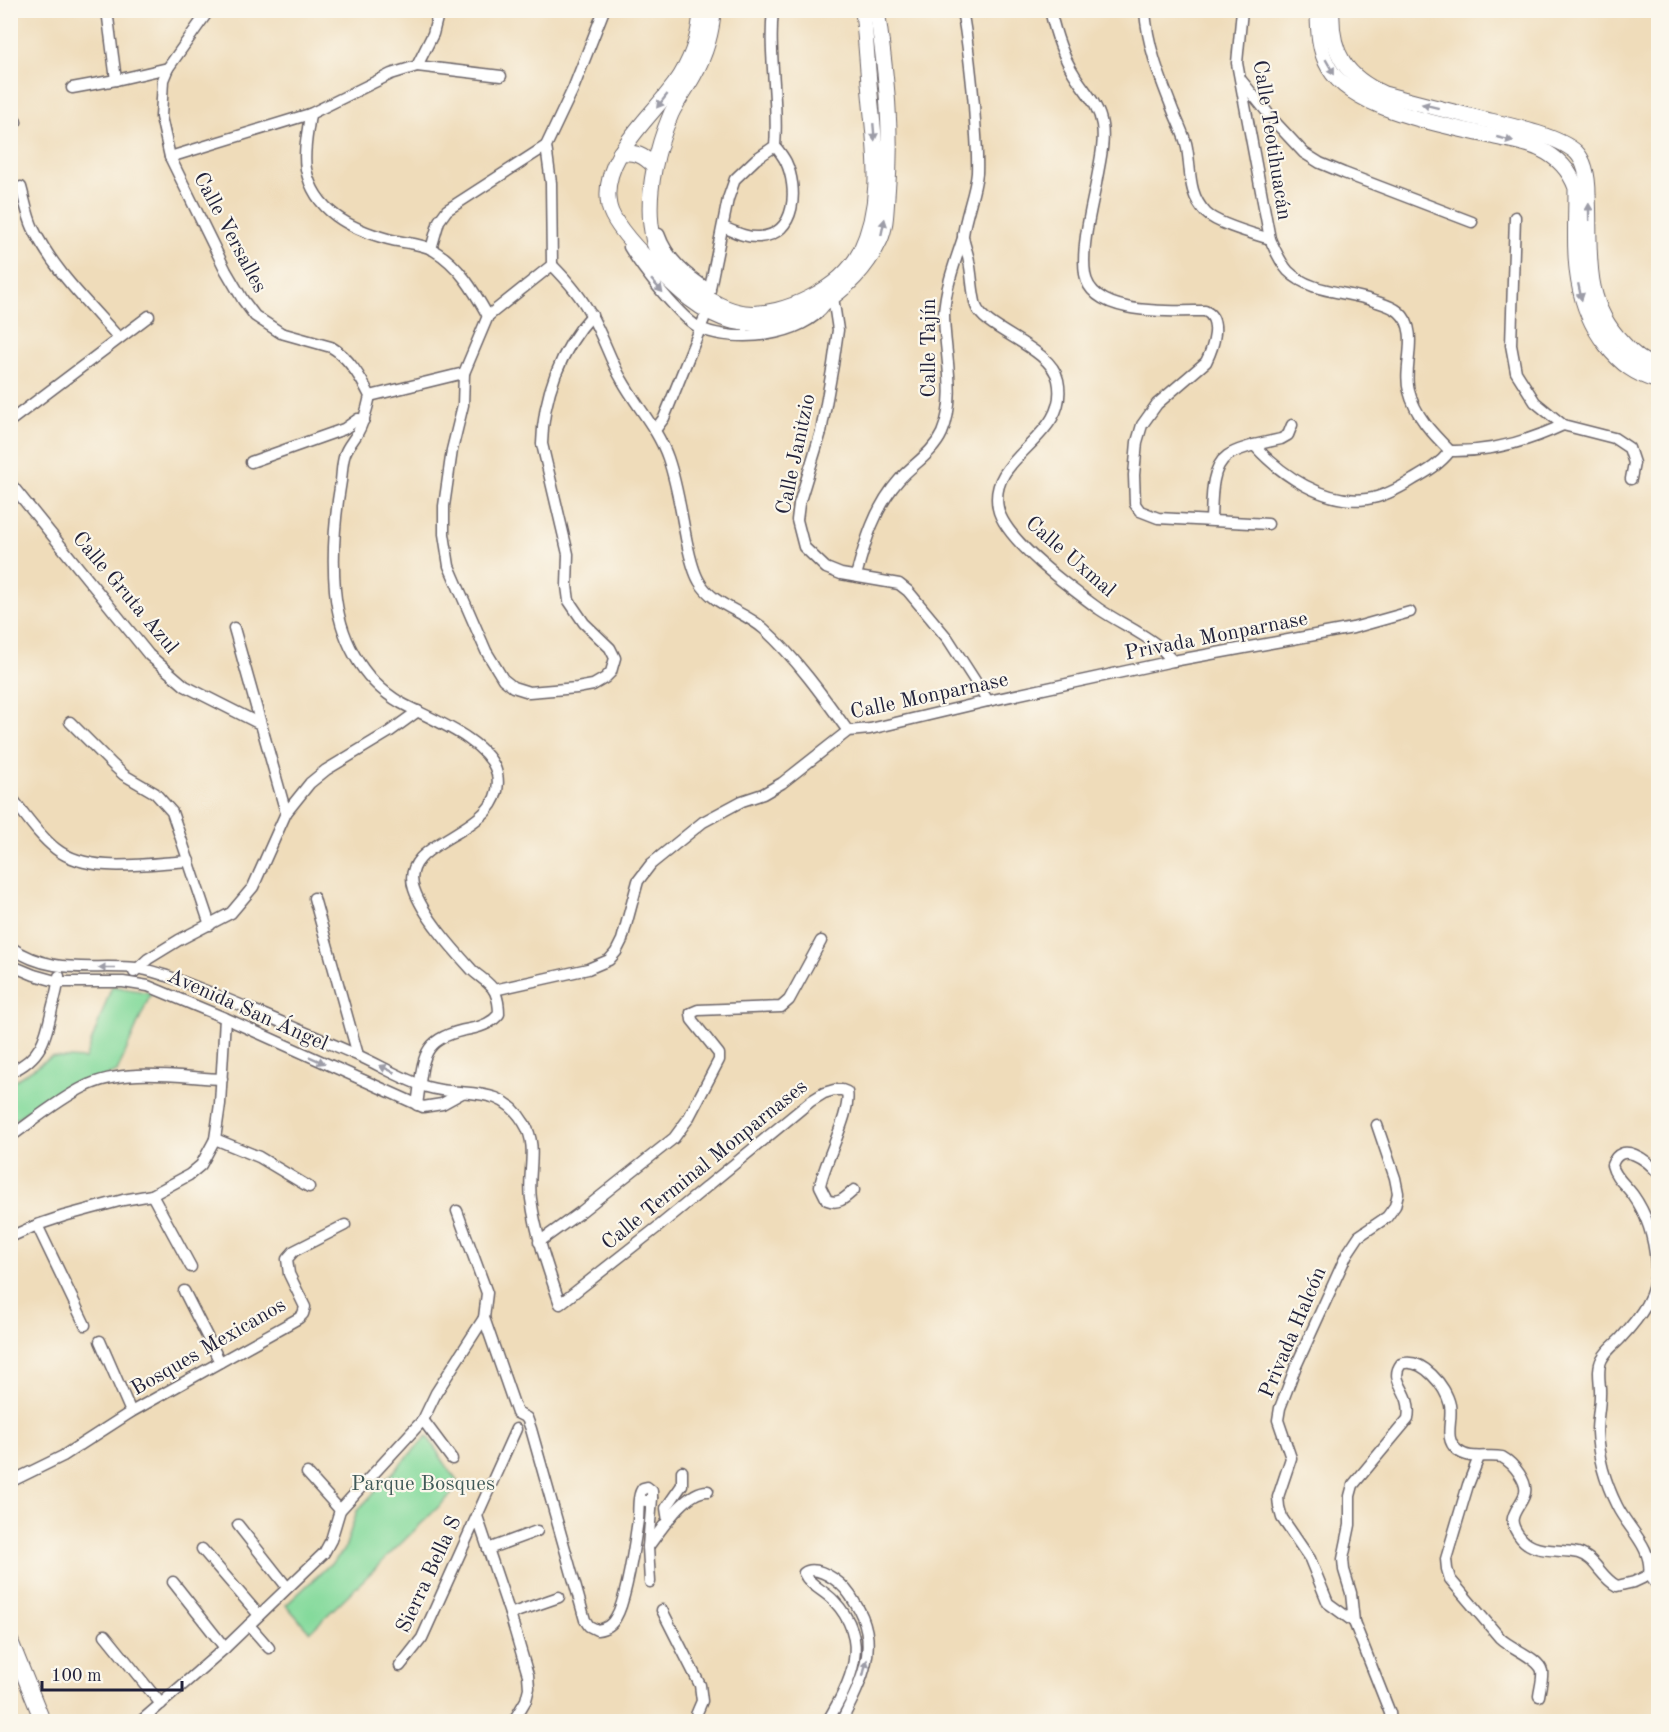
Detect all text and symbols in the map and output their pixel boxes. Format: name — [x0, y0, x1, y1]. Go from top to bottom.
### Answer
street label: Calle Teotihuacán — [1248, 59, 1295, 222]
one-way arrow — [1325, 59, 1335, 76]
one-way arrow — [655, 93, 668, 109]
one-way arrow — [1421, 100, 1440, 110]
one-way arrow — [869, 122, 879, 141]
one-way arrow — [1496, 135, 1514, 145]
street label: Calle Versalles — [189, 169, 270, 297]
one-way arrow — [1584, 202, 1594, 221]
one-way arrow — [879, 217, 888, 236]
one-way arrow — [650, 278, 663, 293]
one-way arrow — [1576, 283, 1586, 301]
street label: Calle Tajín — [919, 298, 940, 398]
street label: Calle Janitzio — [773, 392, 819, 517]
street label: Calle Uxmal — [1021, 513, 1119, 602]
street label: Calle Gruta Azul — [68, 528, 182, 658]
street label: Privada Monparnase — [1123, 608, 1310, 665]
street label: Calle Monparnase — [848, 669, 1010, 723]
street label: Avenida San Ángel — [164, 962, 333, 1055]
one-way arrow — [97, 963, 116, 972]
one-way arrow — [309, 1055, 327, 1065]
one-way arrow — [378, 1064, 395, 1073]
street label: Calle Terminal Monparnases — [598, 1076, 812, 1254]
street label: Privada Halcón — [1256, 1264, 1330, 1401]
street label: Bosques Mexicanos — [128, 1295, 290, 1400]
park label: Parque Bosques — [351, 1474, 495, 1495]
street label: Sierra Bella S — [393, 1513, 466, 1636]
scale bar — [42, 1654, 182, 1692]
one-way arrow — [861, 1659, 871, 1677]
text: 100 m — [51, 1667, 102, 1685]

